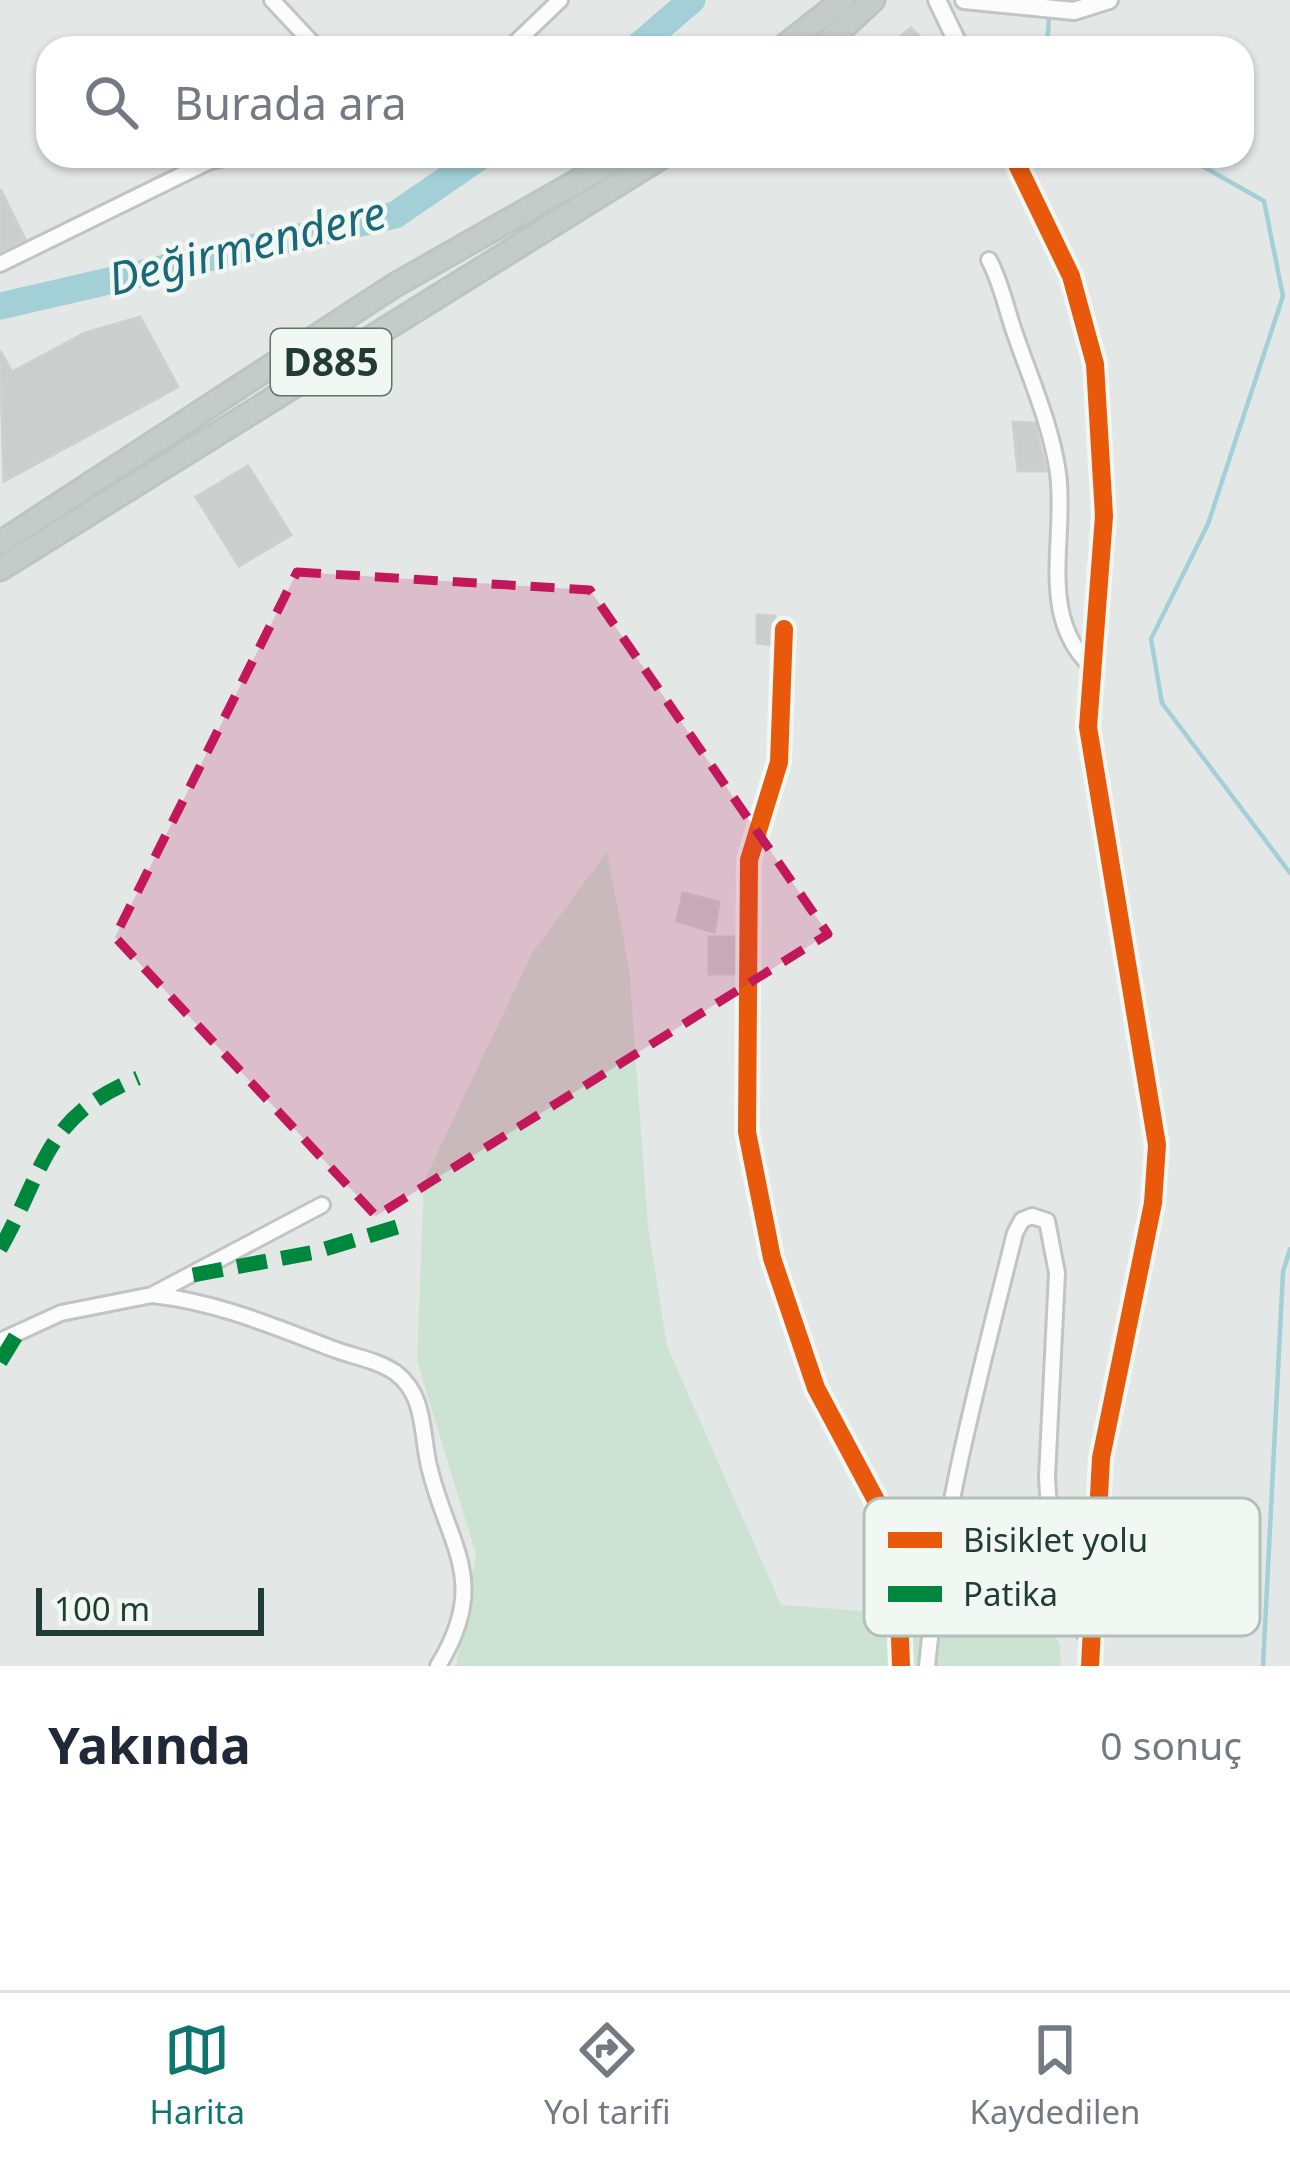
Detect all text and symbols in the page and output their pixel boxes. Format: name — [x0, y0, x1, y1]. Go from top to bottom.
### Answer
search box — [36, 36, 1254, 168]
icon: search — [78, 69, 144, 135]
text: Burada ara — [174, 72, 407, 133]
water label: Değirmendere — [102, 181, 392, 308]
road number: D885 — [271, 329, 391, 395]
legend — [864, 1498, 1260, 1636]
text: Bisiklet yolu — [963, 1517, 1148, 1562]
text: Patika — [963, 1571, 1058, 1616]
scale bar — [36, 1582, 264, 1635]
text: 100 m — [54, 1586, 150, 1631]
text: Yakında — [48, 1709, 251, 1779]
text: 0 sonuç — [1100, 1718, 1242, 1771]
tab: Harita — [149, 2017, 245, 2134]
tab: Yol tarifi — [544, 2017, 671, 2134]
tab: Kaydedilen — [970, 2017, 1141, 2134]

